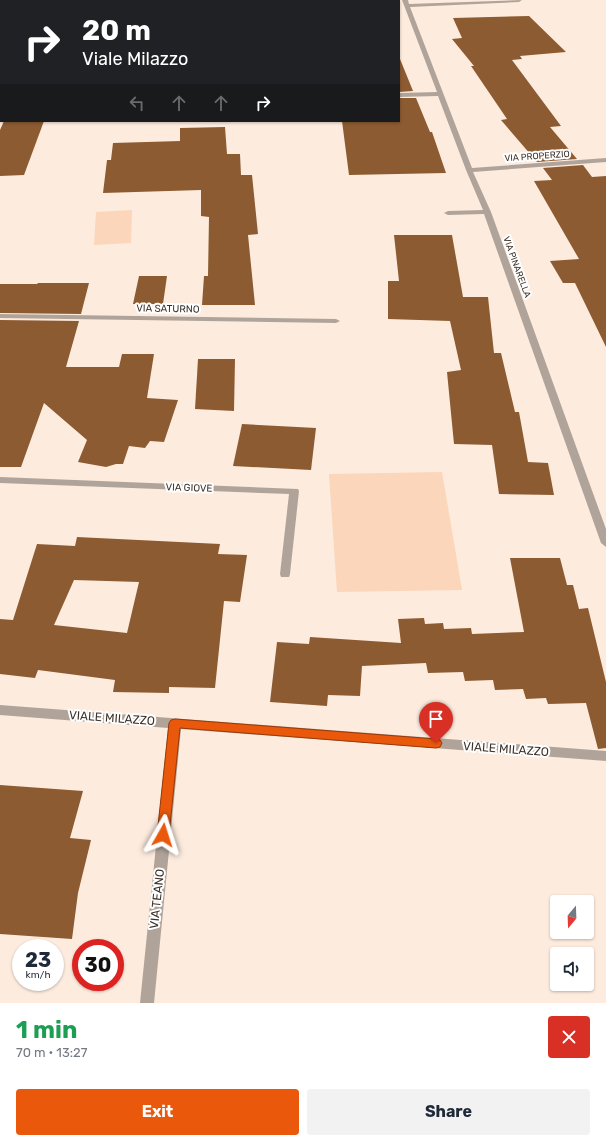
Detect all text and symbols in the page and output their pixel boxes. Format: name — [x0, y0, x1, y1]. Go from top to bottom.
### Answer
text: 20 m — [82, 14, 151, 47]
icon: right — [16, 16, 68, 68]
text: Viale Milazzo — [82, 48, 188, 70]
icon: left — [126, 92, 148, 114]
icon: ahead — [168, 92, 190, 114]
icon: ahead — [210, 92, 232, 114]
icon: right — [252, 92, 274, 114]
street label: VIA PROPERZIO — [504, 149, 570, 163]
street label: VIA PINARELLA — [501, 235, 533, 299]
street label: VIA SATURNO — [136, 302, 200, 316]
street label: VIA GIOVE — [165, 481, 213, 495]
pin — [419, 702, 453, 743]
street label: VIALE MILAZZO — [69, 708, 155, 728]
icon: arrive — [425, 708, 447, 730]
street label: VIALE MILAZZO — [463, 739, 549, 759]
position arrow — [142, 814, 184, 856]
street label: VIA TEANO — [147, 868, 167, 930]
north arrow — [550, 895, 594, 939]
map controls — [550, 895, 594, 991]
speed limit sign: 30 — [72, 939, 124, 991]
button: sound — [550, 947, 594, 991]
text: 23 — [25, 948, 51, 972]
text: km/h — [26, 969, 50, 981]
text: 1 min — [16, 1016, 77, 1044]
button: close — [548, 1016, 590, 1058]
text: 70 m · 13:27 — [16, 1045, 87, 1060]
button: Exit — [16, 1089, 299, 1135]
button: Share — [307, 1089, 590, 1135]

